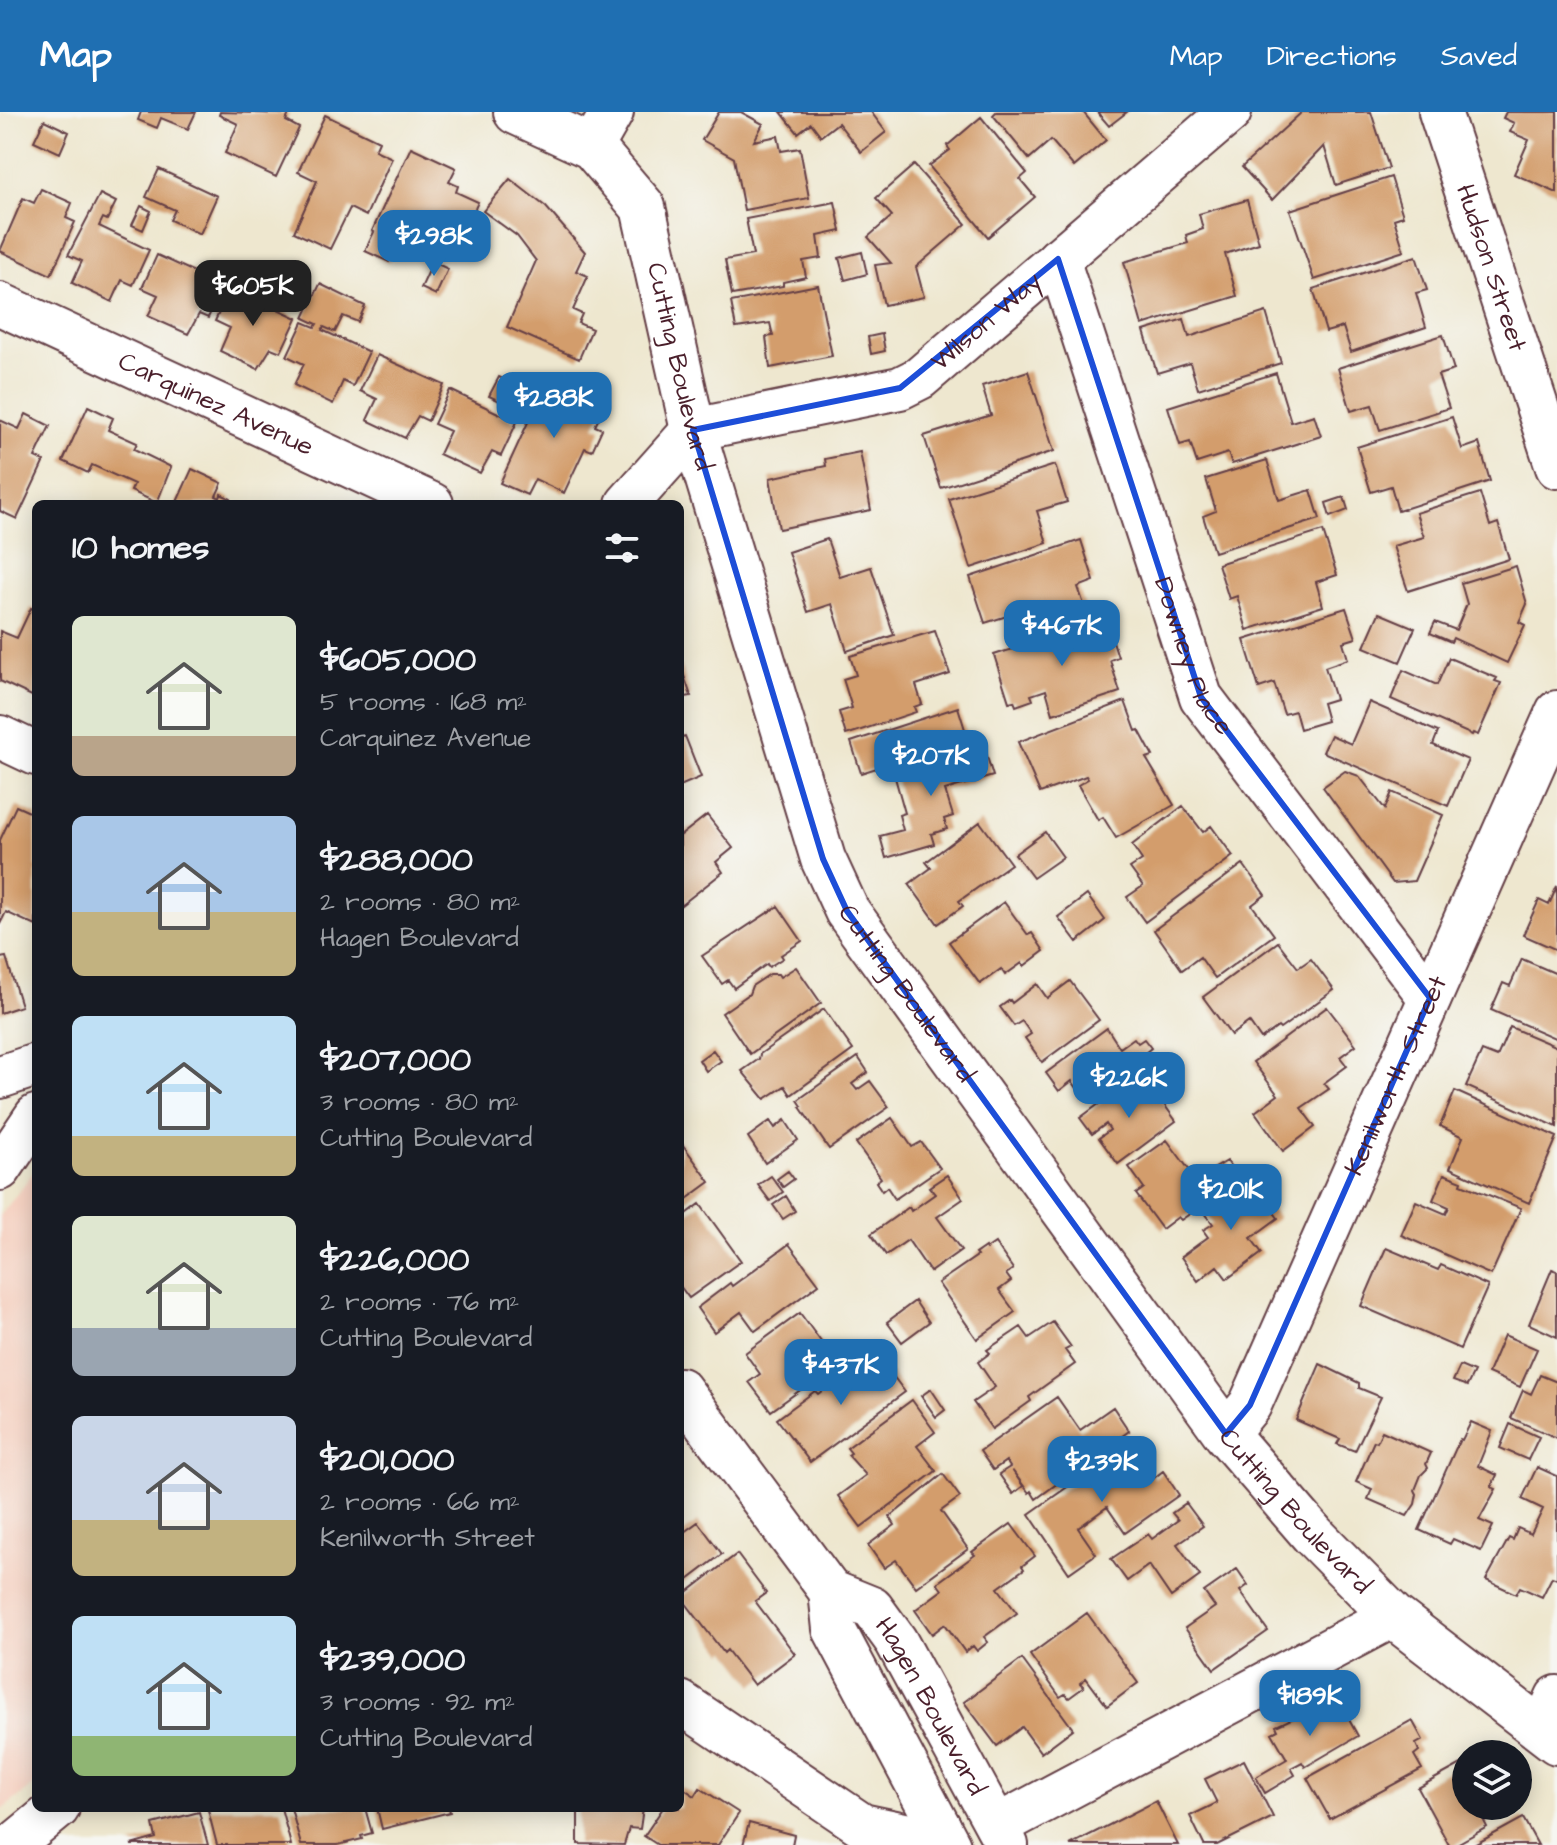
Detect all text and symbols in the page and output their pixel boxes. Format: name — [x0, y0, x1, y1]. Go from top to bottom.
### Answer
text: Map — [40, 30, 112, 82]
text: Map — [1170, 37, 1223, 76]
text: Directions — [1267, 37, 1397, 76]
text: Saved — [1441, 37, 1517, 76]
street label: Hudson Street — [1447, 180, 1536, 356]
pin: $298K — [378, 210, 490, 278]
text: $298K — [396, 218, 472, 254]
street label: Cutting Boulevard — [638, 259, 722, 475]
pin: $605K — [197, 260, 309, 328]
street label: Wilson Way — [923, 263, 1051, 379]
text: $605K — [212, 268, 294, 304]
street label: Carquinez Avenue — [112, 343, 319, 465]
pin: $288K — [498, 372, 610, 440]
text: $288K — [515, 380, 593, 416]
text: 10 homes — [72, 524, 209, 572]
icon: filters — [600, 526, 644, 570]
street label: Downey Place — [1145, 572, 1242, 743]
pin: $467K — [1006, 600, 1118, 668]
text: $467K — [1022, 608, 1102, 644]
text: $605,000 — [320, 636, 476, 684]
icon: home — [136, 648, 232, 744]
text: 5 rooms · 168 m² — [320, 684, 527, 720]
text: Carquinez Avenue — [320, 720, 531, 756]
pin: $207K — [875, 730, 987, 798]
text: $207K — [892, 738, 970, 774]
text: $288,000 — [320, 836, 473, 884]
icon: home — [136, 848, 232, 944]
text: 2 rooms · 80 m² — [320, 884, 520, 920]
street label: Cutting Boulevard — [830, 897, 983, 1090]
text: Hagen Boulevard — [320, 920, 519, 956]
street label: Kenilworth Street — [1336, 970, 1456, 1181]
text: $207,000 — [320, 1036, 471, 1084]
icon: home — [136, 1048, 232, 1144]
pin: $226K — [1073, 1052, 1185, 1120]
text: $226K — [1091, 1060, 1167, 1096]
text: 3 rooms · 80 m² — [320, 1084, 519, 1120]
text: Cutting Boulevard — [320, 1120, 532, 1156]
pin: $201K — [1175, 1164, 1287, 1232]
text: $201K — [1199, 1172, 1263, 1208]
text: $226,000 — [320, 1236, 470, 1284]
icon: home — [136, 1248, 232, 1344]
text: 2 rooms · 76 m² — [320, 1284, 519, 1320]
text: Cutting Boulevard — [320, 1320, 532, 1356]
pin: $437K — [785, 1339, 897, 1407]
text: $437K — [802, 1347, 880, 1383]
street label: Cutting Boulevard — [1211, 1420, 1380, 1602]
text: $201,000 — [320, 1436, 455, 1484]
pin: $239K — [1046, 1436, 1158, 1504]
text: $239K — [1065, 1444, 1139, 1480]
icon: home — [136, 1448, 232, 1544]
text: 2 rooms · 66 m² — [320, 1484, 520, 1520]
text: Kenilworth Street — [320, 1520, 535, 1556]
street label: Hagen Boulevard — [866, 1610, 995, 1802]
text: $239,000 — [320, 1636, 465, 1684]
icon: home — [136, 1648, 232, 1744]
pin: $189K — [1254, 1670, 1366, 1738]
text: $189K — [1277, 1678, 1343, 1714]
text: 3 rooms · 92 m² — [320, 1684, 515, 1720]
text: Cutting Boulevard — [320, 1720, 532, 1756]
map controls — [1452, 1740, 1532, 1820]
button: layers — [1452, 1740, 1532, 1820]

